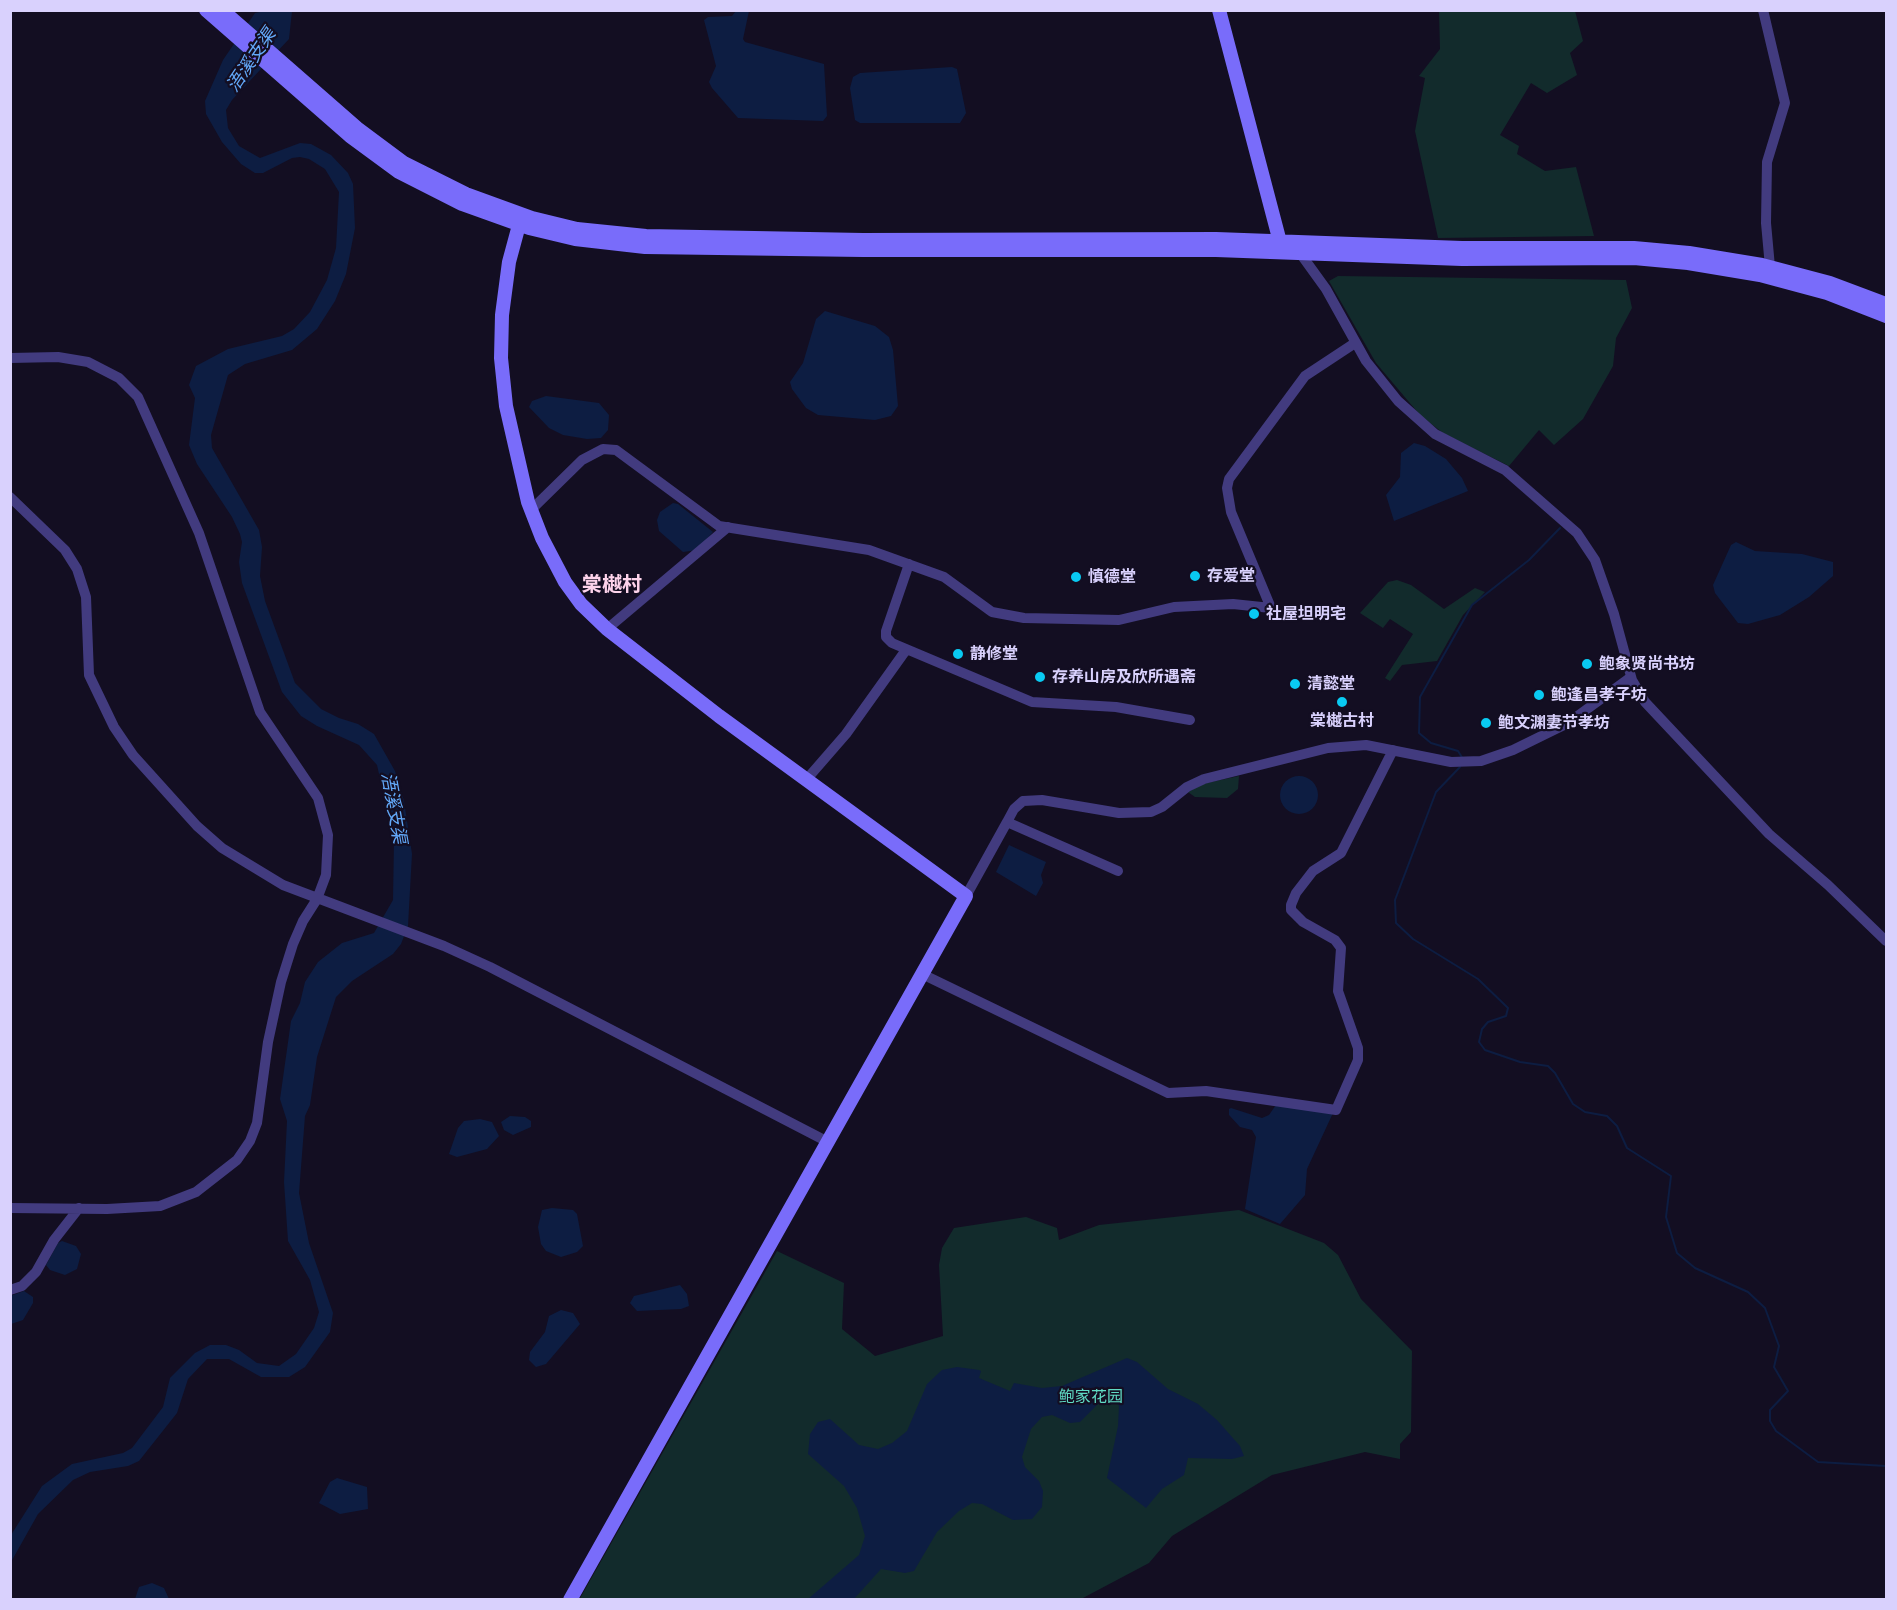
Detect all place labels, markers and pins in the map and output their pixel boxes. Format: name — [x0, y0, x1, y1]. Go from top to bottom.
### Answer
place label: 存爱堂 — [1207, 566, 1255, 586]
place label: 慎德堂 — [1088, 567, 1136, 587]
marker: 存爱堂 — [1188, 569, 1202, 583]
marker: 慎德堂 — [1069, 570, 1083, 584]
place label: 社屋坦明宅 — [1266, 604, 1346, 624]
marker: 社屋坦明宅 — [1247, 607, 1261, 621]
place label: 静修堂 — [970, 644, 1018, 664]
marker: 静修堂 — [951, 647, 965, 661]
place label: 鲍象贤尚书坊 — [1599, 654, 1695, 674]
marker: 鲍象贤尚书坊 — [1580, 657, 1594, 671]
place label: 存养山房及欣所遇斋 — [1052, 667, 1196, 687]
marker: 存养山房及欣所遇斋 — [1033, 670, 1047, 684]
place label: 清懿堂 — [1307, 674, 1355, 694]
marker: 清懿堂 — [1288, 677, 1302, 691]
place label: 鲍逢昌孝子坊 — [1551, 685, 1647, 705]
marker: 鲍逢昌孝子坊 — [1532, 688, 1546, 702]
marker: 棠樾古村 — [1335, 695, 1349, 709]
place label: 棠樾古村 — [1310, 711, 1374, 731]
place label: 鲍文渊妻节孝坊 — [1498, 713, 1610, 733]
marker: 鲍文渊妻节孝坊 — [1479, 716, 1493, 730]

